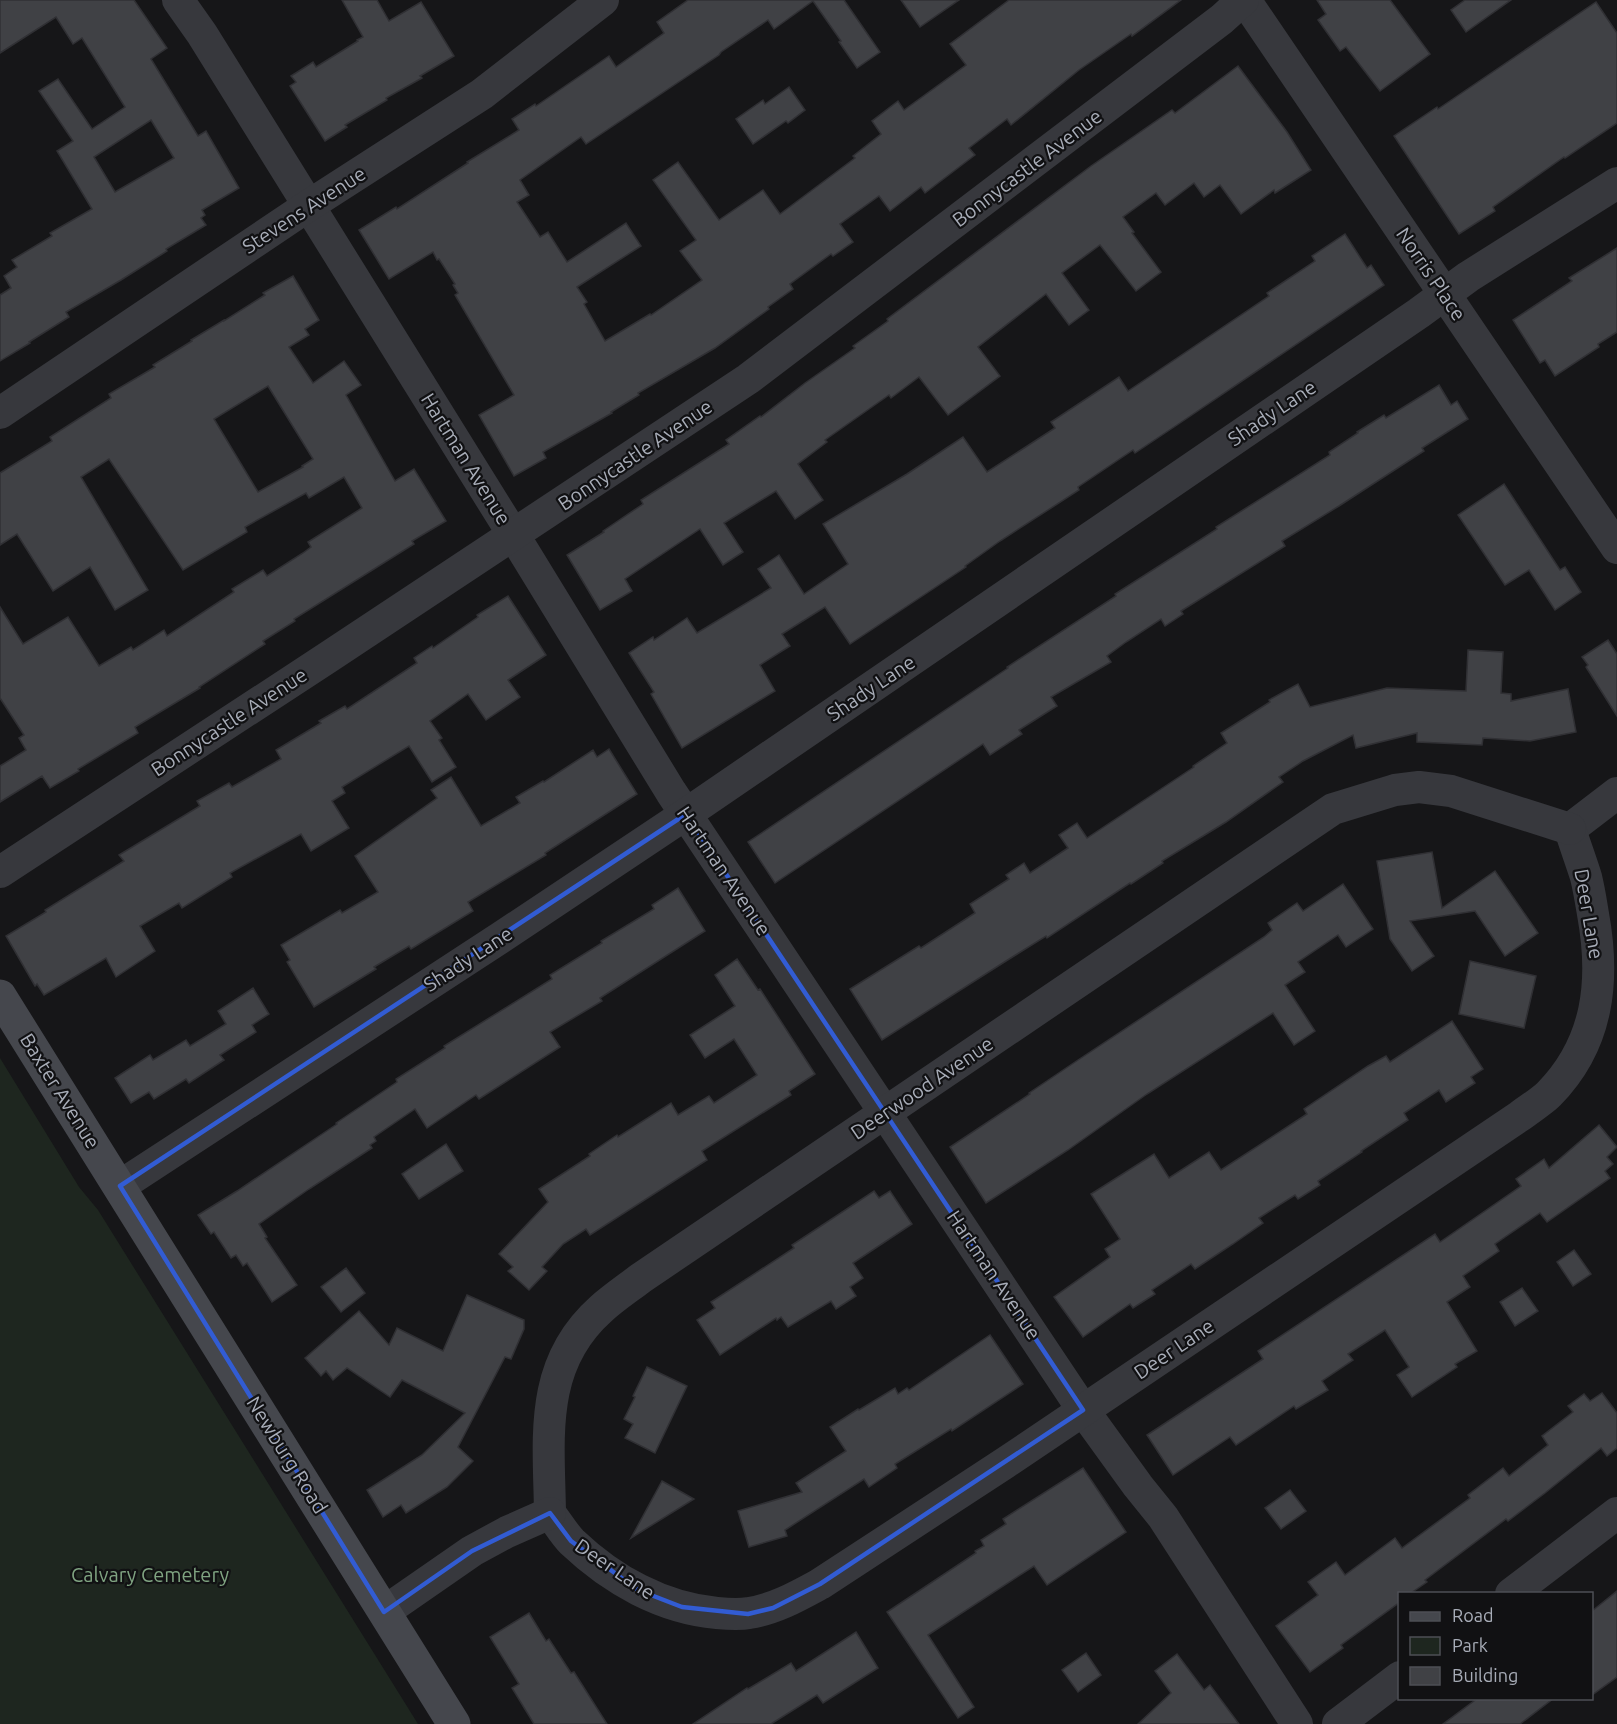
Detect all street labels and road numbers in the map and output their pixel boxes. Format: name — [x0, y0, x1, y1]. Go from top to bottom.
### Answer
street label: Bonnycastle Avenue — [948, 104, 1106, 231]
street label: Stevens Avenue — [238, 161, 370, 258]
street label: Norris Place — [1392, 223, 1471, 325]
street label: Shady Lane — [1223, 375, 1320, 450]
street label: Hartman Avenue — [417, 389, 516, 529]
street label: Bonnycastle Avenue — [553, 394, 716, 515]
street label: Shady Lane — [822, 650, 919, 725]
street label: Bonnycastle Avenue — [147, 663, 311, 781]
street label: Hartman Avenue — [673, 802, 776, 940]
street label: Deer Lane — [1570, 867, 1609, 961]
street label: Shady Lane — [419, 921, 516, 996]
street label: Baxter Avenue — [16, 1029, 105, 1153]
street label: Deerwood Avenue — [846, 1031, 997, 1144]
street label: Hartman Avenue — [943, 1206, 1046, 1344]
street label: Deer Lane — [1129, 1314, 1218, 1384]
street label: Newburg Road — [242, 1392, 333, 1518]
street label: Deer Lane — [571, 1534, 660, 1604]

